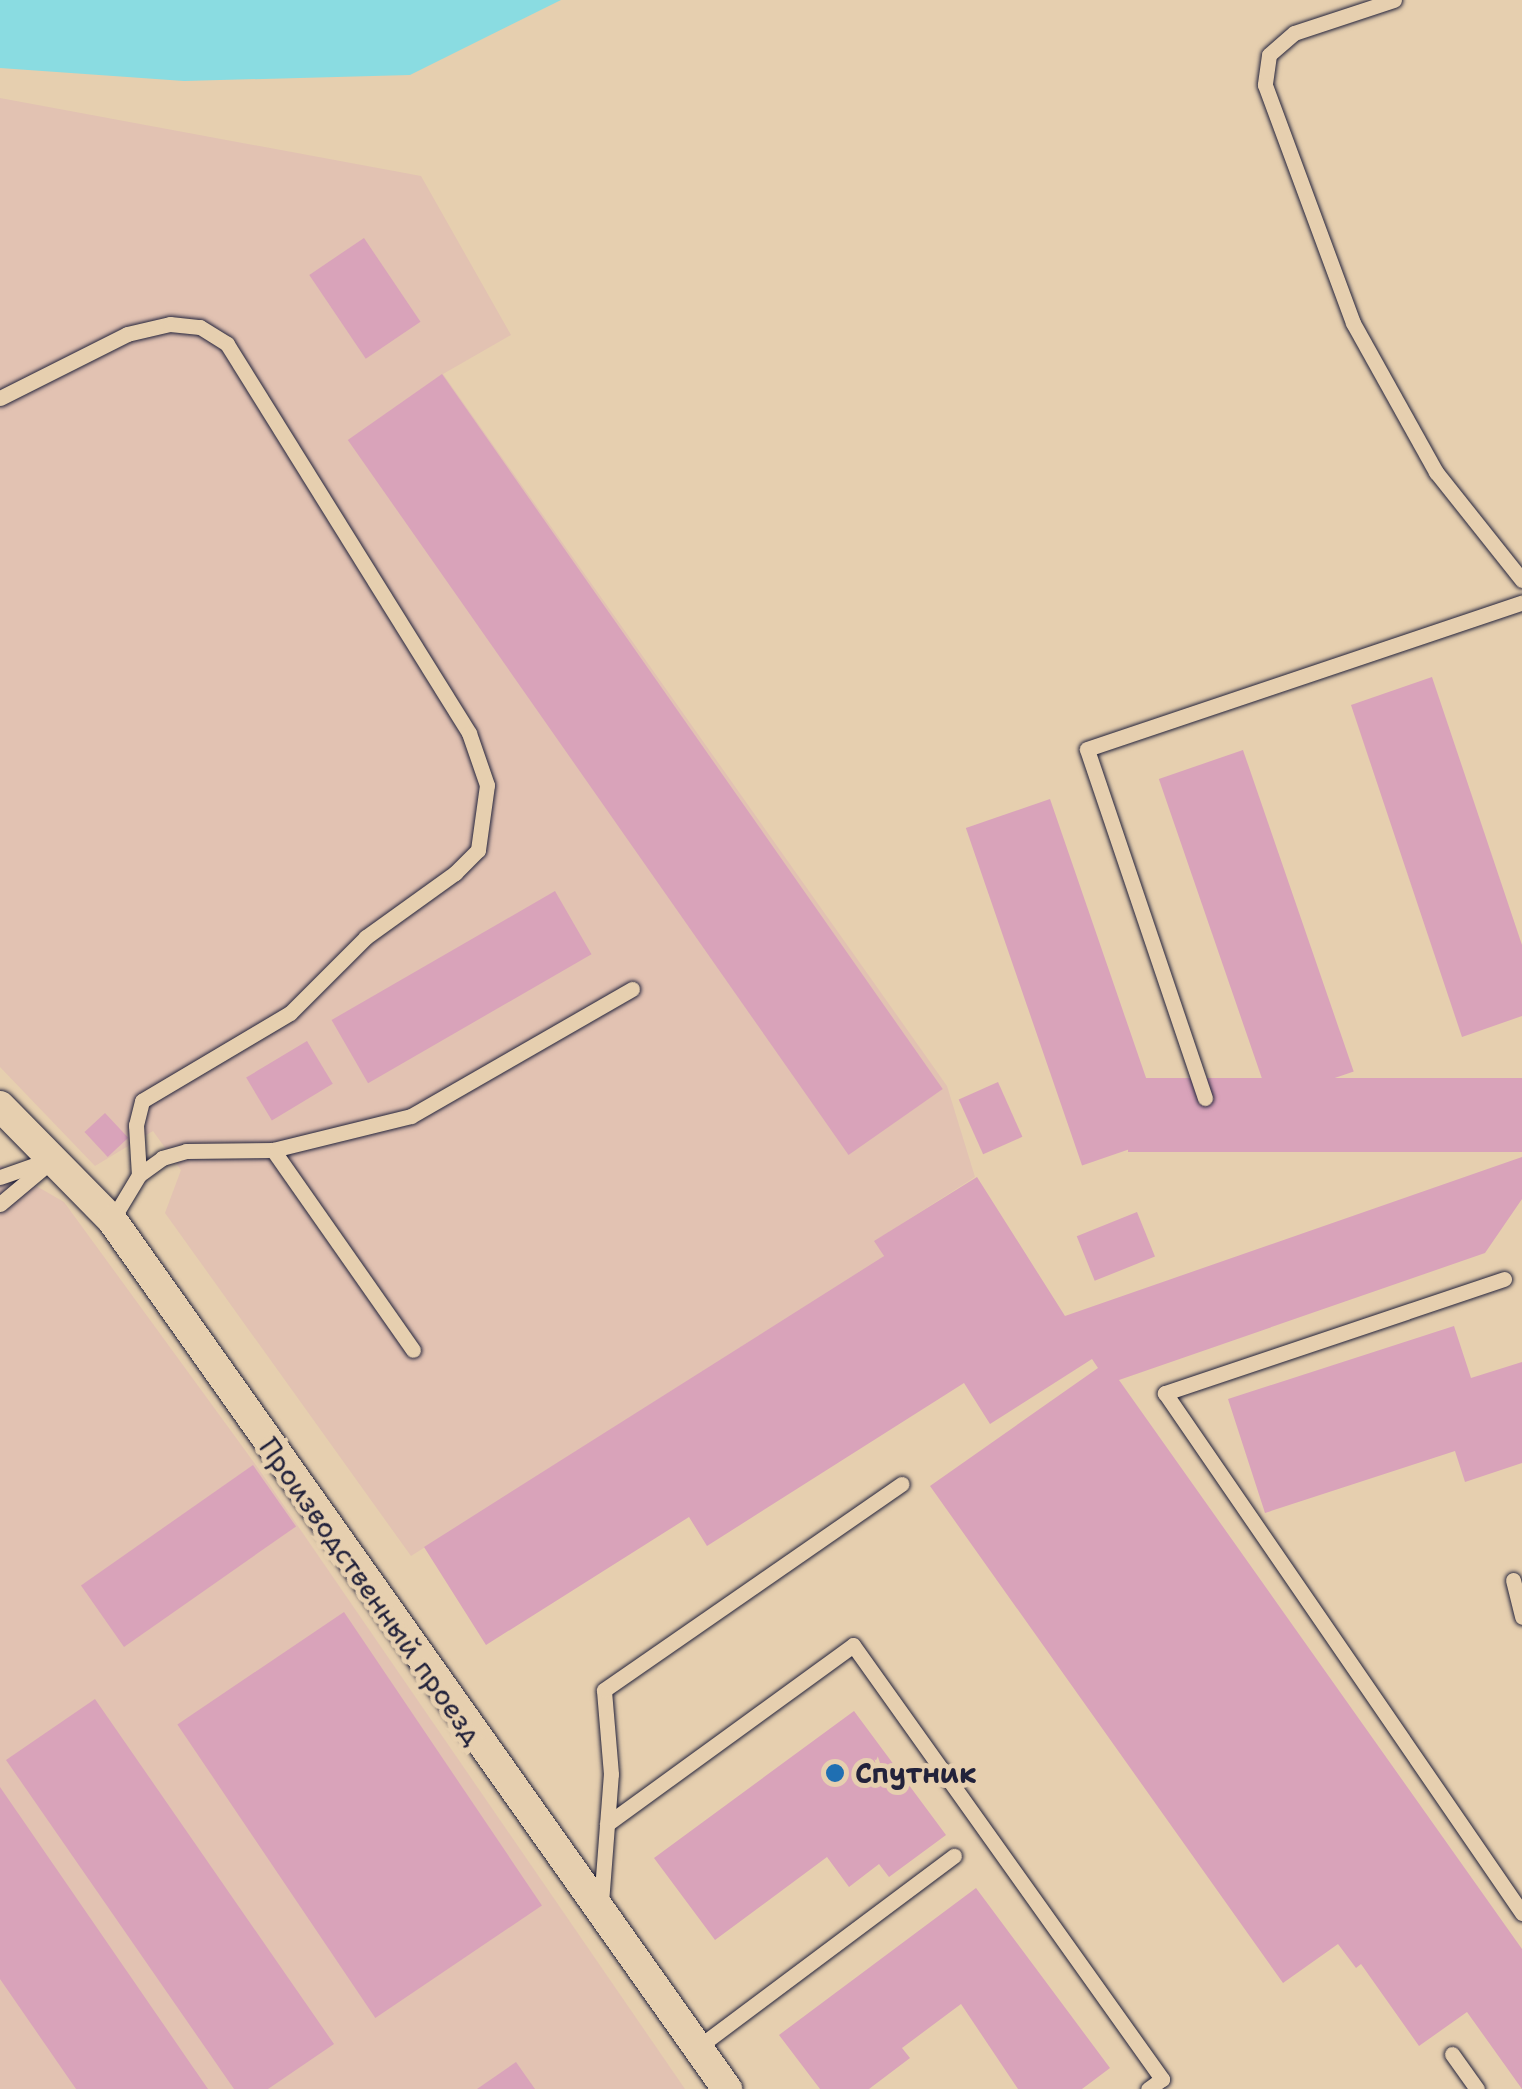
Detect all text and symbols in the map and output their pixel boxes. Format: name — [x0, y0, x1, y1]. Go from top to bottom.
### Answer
street label: Производственный проезд — [252, 1431, 490, 1751]
place label: Спутник — [855, 1756, 977, 1790]
marker: Спутник — [824, 1762, 846, 1784]

